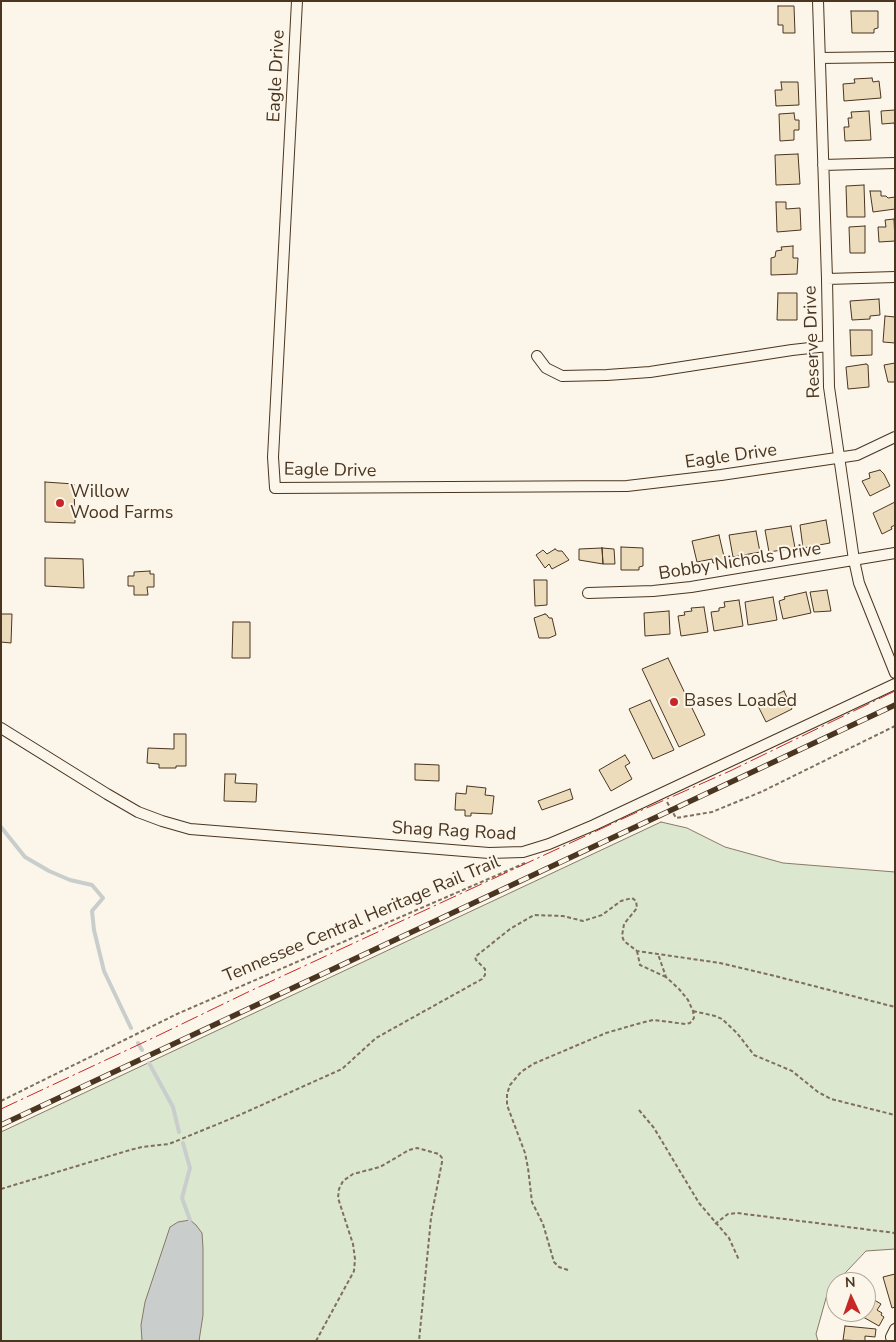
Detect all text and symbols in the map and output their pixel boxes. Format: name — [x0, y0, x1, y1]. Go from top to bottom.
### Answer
street label: Eagle Drive — [264, 29, 290, 123]
street label: Reserve Drive — [800, 285, 826, 399]
street label: Eagle Drive — [684, 440, 778, 474]
street label: Eagle Drive — [284, 459, 376, 483]
place label: Willow Wood Farms — [70, 482, 173, 524]
marker: Willow Wood Farms — [54, 497, 66, 509]
street label: Bobby Nichols Drive — [657, 538, 823, 586]
place label: Bases Loaded — [684, 691, 797, 713]
marker: Bases Loaded — [668, 696, 680, 708]
street label: Shag Rag Road — [391, 818, 517, 846]
street label: Tennessee Central Heritage Rail Trail — [220, 852, 504, 988]
north arrow — [826, 1272, 876, 1322]
text: N — [845, 1273, 856, 1292]

